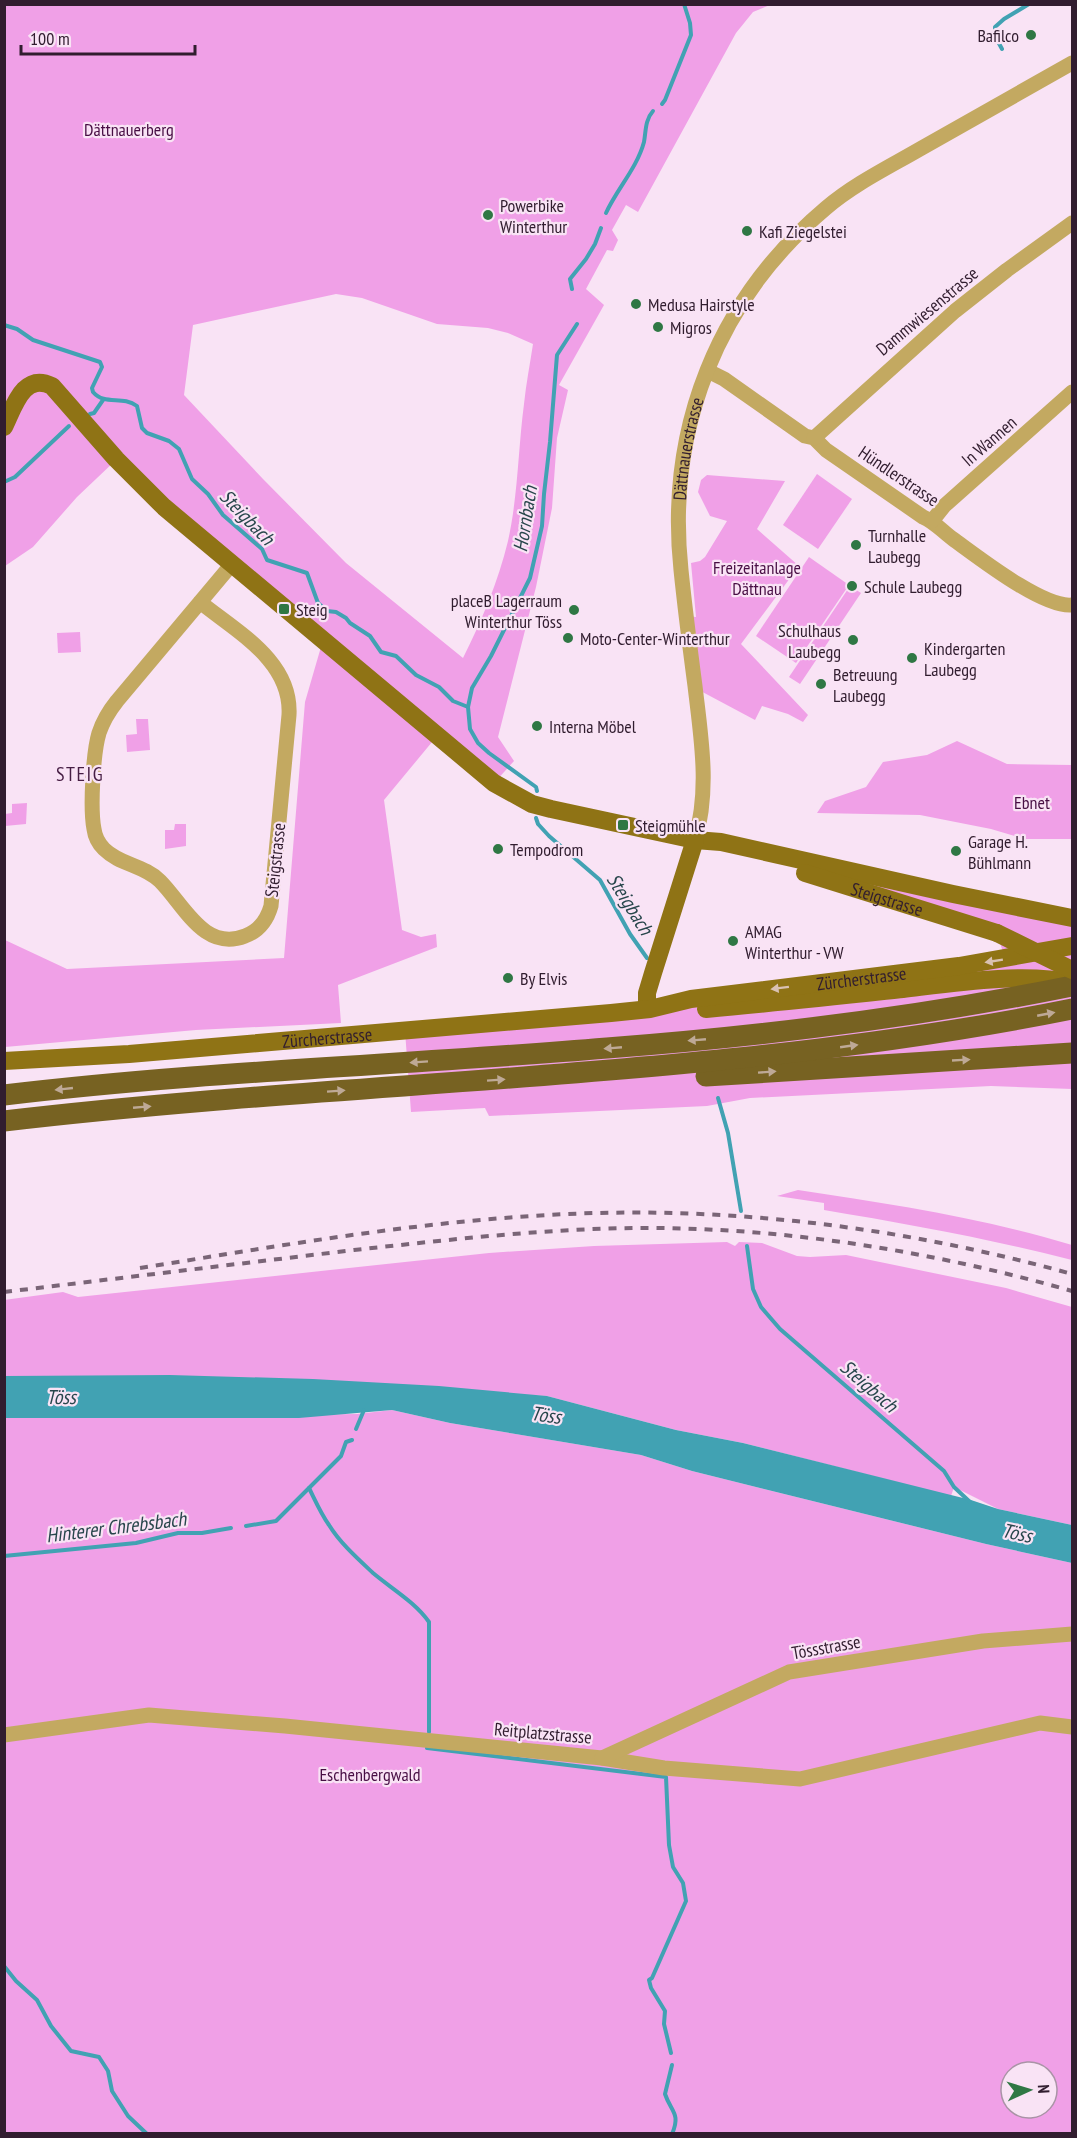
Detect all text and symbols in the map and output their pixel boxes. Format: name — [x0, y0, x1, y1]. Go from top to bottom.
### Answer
scale bar — [21, 18, 195, 56]
place label: Bafilco — [977, 24, 1019, 47]
text: 100 m — [30, 27, 70, 50]
marker: Bafilco — [1024, 28, 1038, 42]
park label: Dättnauerberg — [84, 118, 174, 141]
place label: Powerbike Winterthur — [500, 194, 567, 238]
marker: Powerbike Winterthur — [481, 208, 495, 222]
place label: Kafi Ziegelstei — [759, 220, 847, 243]
marker: Kafi Ziegelstei — [740, 224, 754, 238]
street label: Dammwiesenstrasse — [871, 262, 983, 360]
place label: Medusa Hairstyle — [648, 293, 755, 316]
marker: Medusa Hairstyle — [629, 297, 643, 311]
place label: Migros — [670, 316, 712, 339]
marker: Migros — [651, 320, 665, 334]
street label: Dättnauerstrasse — [667, 394, 708, 501]
street label: In Wannen — [957, 411, 1021, 471]
street label: Hündlerstrasse — [854, 441, 944, 511]
water label: Hornbach — [507, 483, 543, 554]
water label: Steigbach — [214, 484, 281, 551]
place label: Turnhalle Laubegg — [868, 524, 926, 568]
marker: Turnhalle Laubegg — [849, 538, 863, 552]
park label: Freizeitanlage Dättnau — [713, 556, 801, 600]
place label: Schule Laubegg — [864, 575, 962, 598]
marker: Schule Laubegg — [845, 579, 859, 593]
place label: placeB Lagerraum Winterthur Töss — [451, 589, 562, 633]
place label: Steig — [296, 598, 328, 621]
marker: Steig — [277, 602, 291, 616]
marker: placeB Lagerraum Winterthur Töss — [567, 603, 581, 617]
place label: Schulhaus Laubegg — [778, 619, 841, 663]
place label: Moto-Center-Winterthur — [580, 627, 730, 650]
marker: Moto-Center-Winterthur — [561, 631, 575, 645]
marker: Schulhaus Laubegg — [846, 633, 860, 647]
place label: Kindergarten Laubegg — [924, 637, 1005, 681]
marker: Kindergarten Laubegg — [905, 651, 919, 665]
place label: Betreuung Laubegg — [833, 663, 898, 707]
marker: Betreuung Laubegg — [814, 677, 828, 691]
place label: Interna Möbel — [549, 715, 637, 738]
marker: Interna Möbel — [530, 719, 544, 733]
district label: STEIG — [56, 761, 104, 787]
park label: Ebnet — [1014, 791, 1050, 814]
place label: Steigmühle — [635, 814, 706, 837]
marker: Steigmühle — [616, 818, 630, 832]
street label: Steigstrasse — [260, 822, 290, 898]
place label: Garage H. Bühlmann — [968, 830, 1031, 874]
place label: Tempodrom — [510, 838, 583, 861]
marker: Tempodrom — [491, 842, 505, 856]
marker: Garage H. Bühlmann — [949, 844, 963, 858]
water label: Steigbach — [601, 868, 660, 941]
street label: Steigstrasse — [848, 877, 926, 921]
place label: AMAG Winterthur - VW — [745, 920, 843, 964]
marker: AMAG Winterthur - VW — [726, 934, 740, 948]
one-way arrow — [985, 956, 1004, 965]
street label: Zürcherstrasse — [815, 961, 908, 995]
place label: By Elvis — [520, 967, 567, 990]
marker: By Elvis — [501, 971, 515, 985]
one-way arrow — [770, 983, 789, 993]
one-way arrow — [1036, 1009, 1055, 1018]
street label: Zürcherstrasse — [281, 1022, 373, 1052]
one-way arrow — [688, 1035, 707, 1045]
one-way arrow — [840, 1041, 859, 1051]
one-way arrow — [604, 1043, 623, 1053]
one-way arrow — [952, 1055, 971, 1065]
one-way arrow — [409, 1057, 428, 1066]
one-way arrow — [757, 1067, 776, 1077]
one-way arrow — [486, 1076, 505, 1085]
one-way arrow — [55, 1084, 74, 1094]
one-way arrow — [327, 1087, 346, 1096]
one-way arrow — [133, 1102, 152, 1112]
water label: Steigbach — [835, 1354, 904, 1419]
water label: Töss — [46, 1384, 78, 1410]
water label: Töss — [530, 1400, 565, 1430]
water label: Hinterer Chrebsbach — [45, 1505, 189, 1548]
water label: Töss — [1000, 1517, 1036, 1549]
street label: Tössstrasse — [790, 1630, 862, 1664]
street label: Reitplatzstrasse — [493, 1717, 593, 1749]
park label: Eschenbergwald — [319, 1763, 421, 1786]
north arrow — [999, 2060, 1059, 2120]
text: N — [1034, 2084, 1054, 2094]

